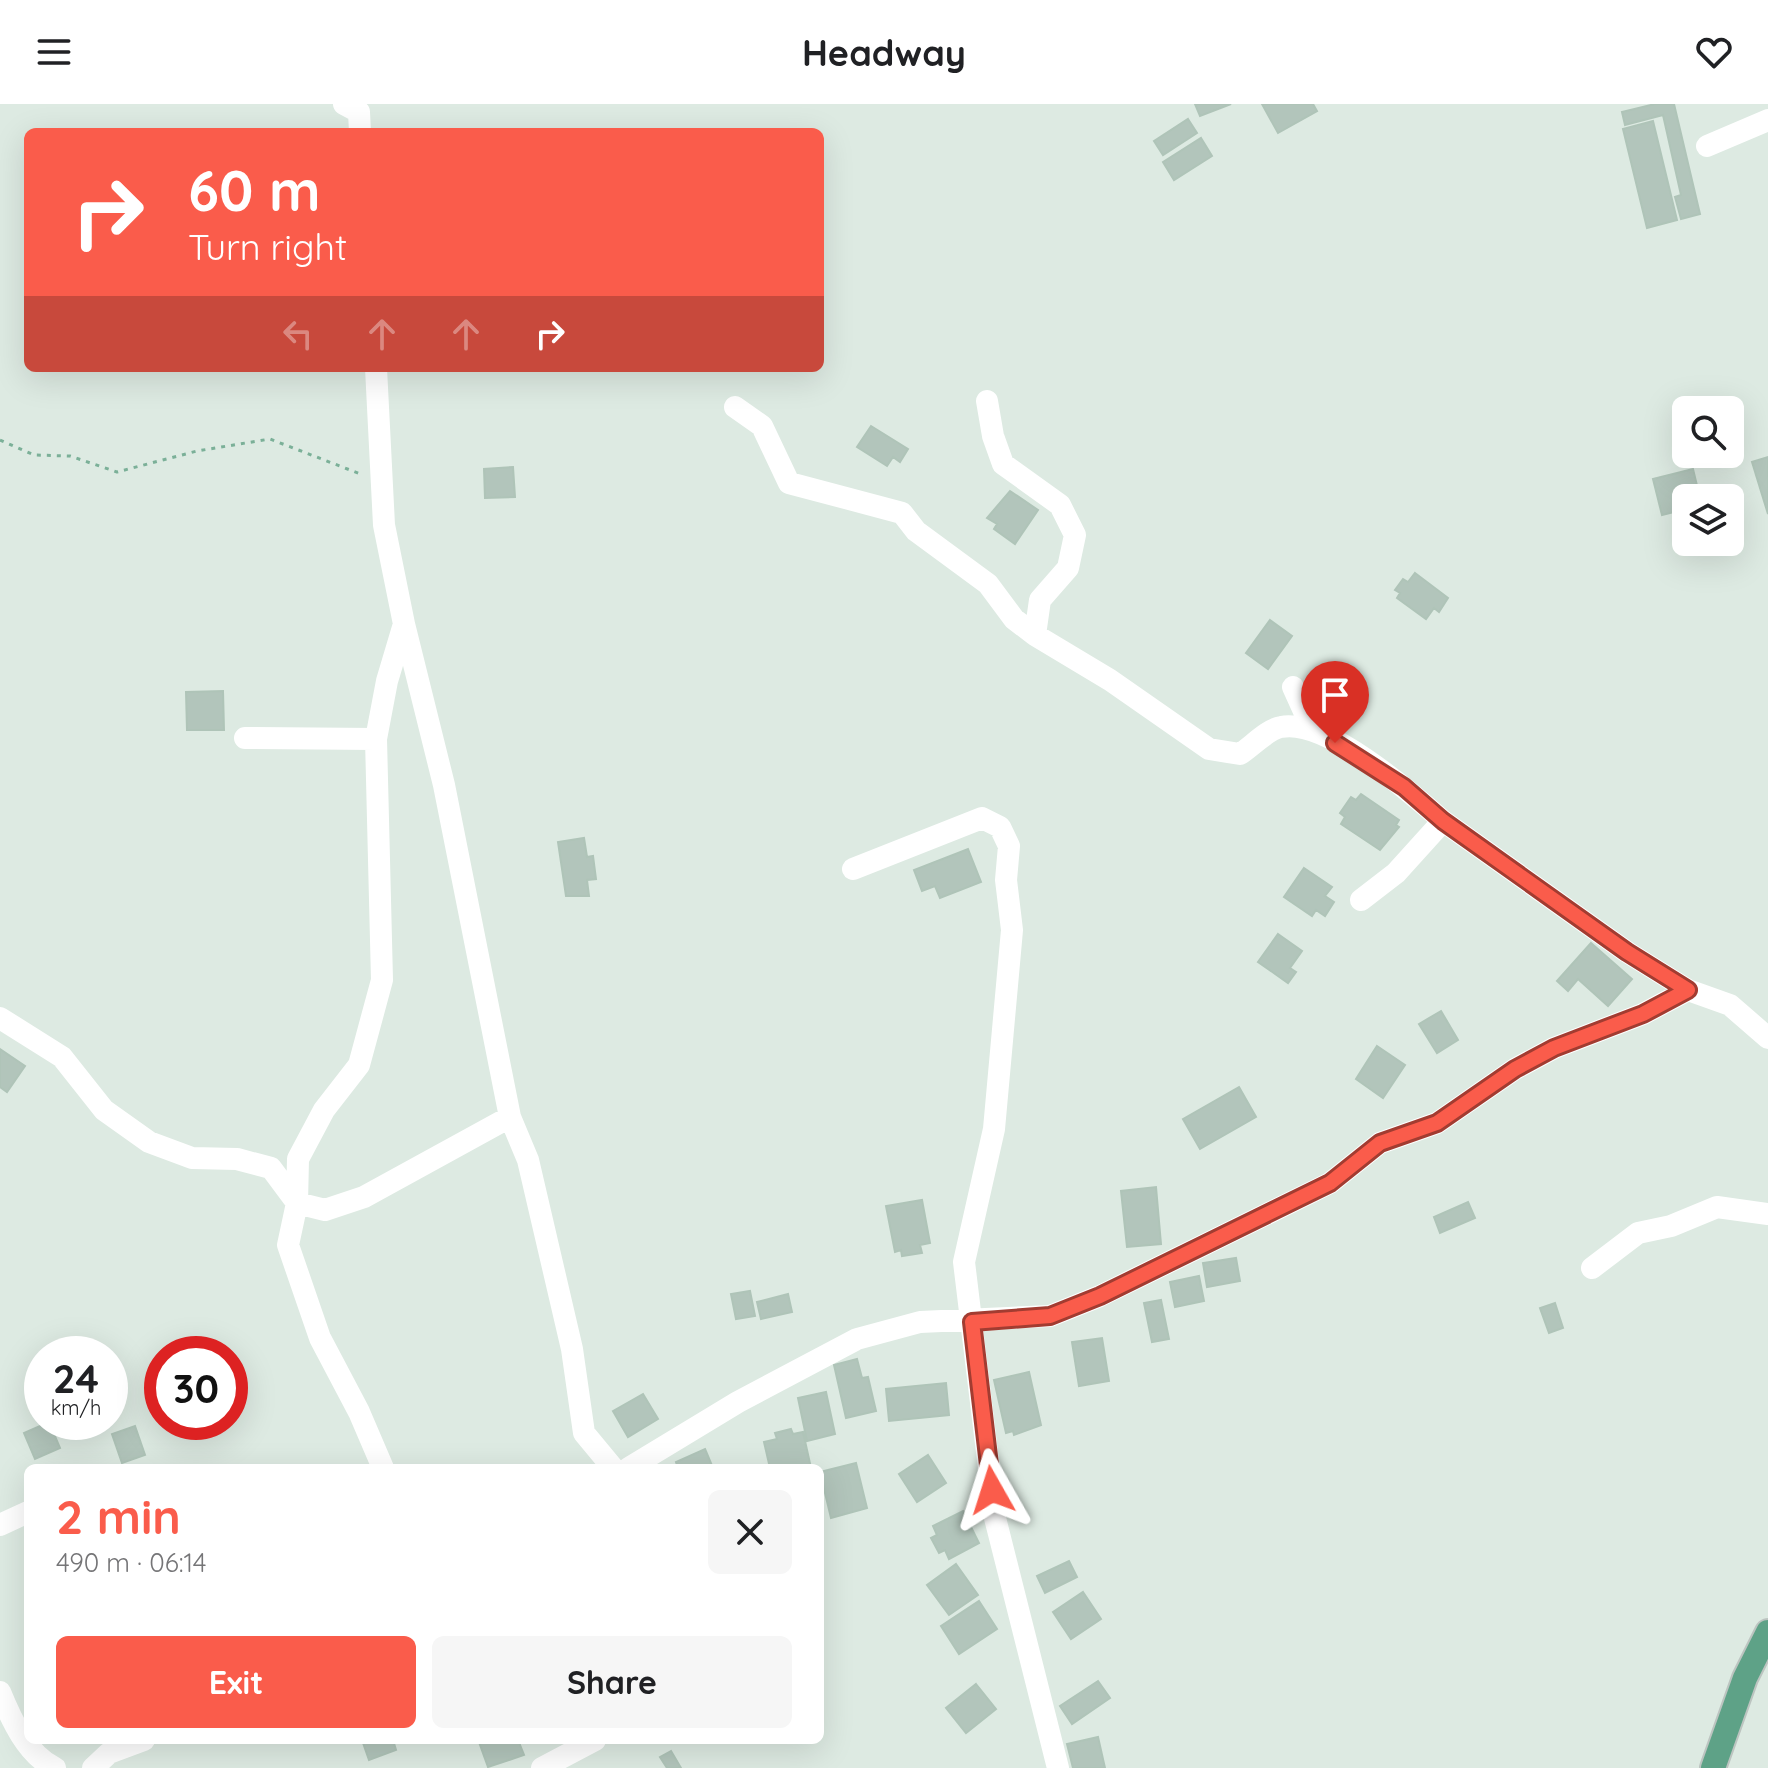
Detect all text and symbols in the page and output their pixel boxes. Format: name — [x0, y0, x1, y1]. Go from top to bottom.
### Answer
icon: menu — [32, 30, 76, 74]
text: Headway — [802, 30, 966, 75]
icon: heart — [1692, 30, 1736, 74]
text: 60 m — [188, 155, 321, 225]
icon: right — [56, 160, 160, 264]
text: Turn right — [188, 224, 347, 269]
icon: left — [276, 312, 320, 356]
icon: ahead — [360, 312, 404, 356]
icon: ahead — [444, 312, 488, 356]
icon: right — [528, 312, 572, 356]
map controls — [1672, 396, 1744, 556]
button: search — [1672, 396, 1744, 468]
button: layers — [1672, 484, 1744, 556]
pin — [1301, 661, 1369, 743]
icon: arrive — [1313, 673, 1357, 717]
speed limit sign: 30 — [144, 1336, 248, 1440]
text: 24 — [53, 1353, 99, 1403]
text: km/h — [51, 1395, 101, 1420]
position arrow — [950, 1448, 1034, 1532]
text: 2 min — [56, 1486, 181, 1546]
button: close — [708, 1490, 792, 1574]
text: 490 m · 06:14 — [56, 1546, 207, 1579]
button: Exit — [56, 1636, 416, 1728]
button: Share — [432, 1636, 792, 1728]

